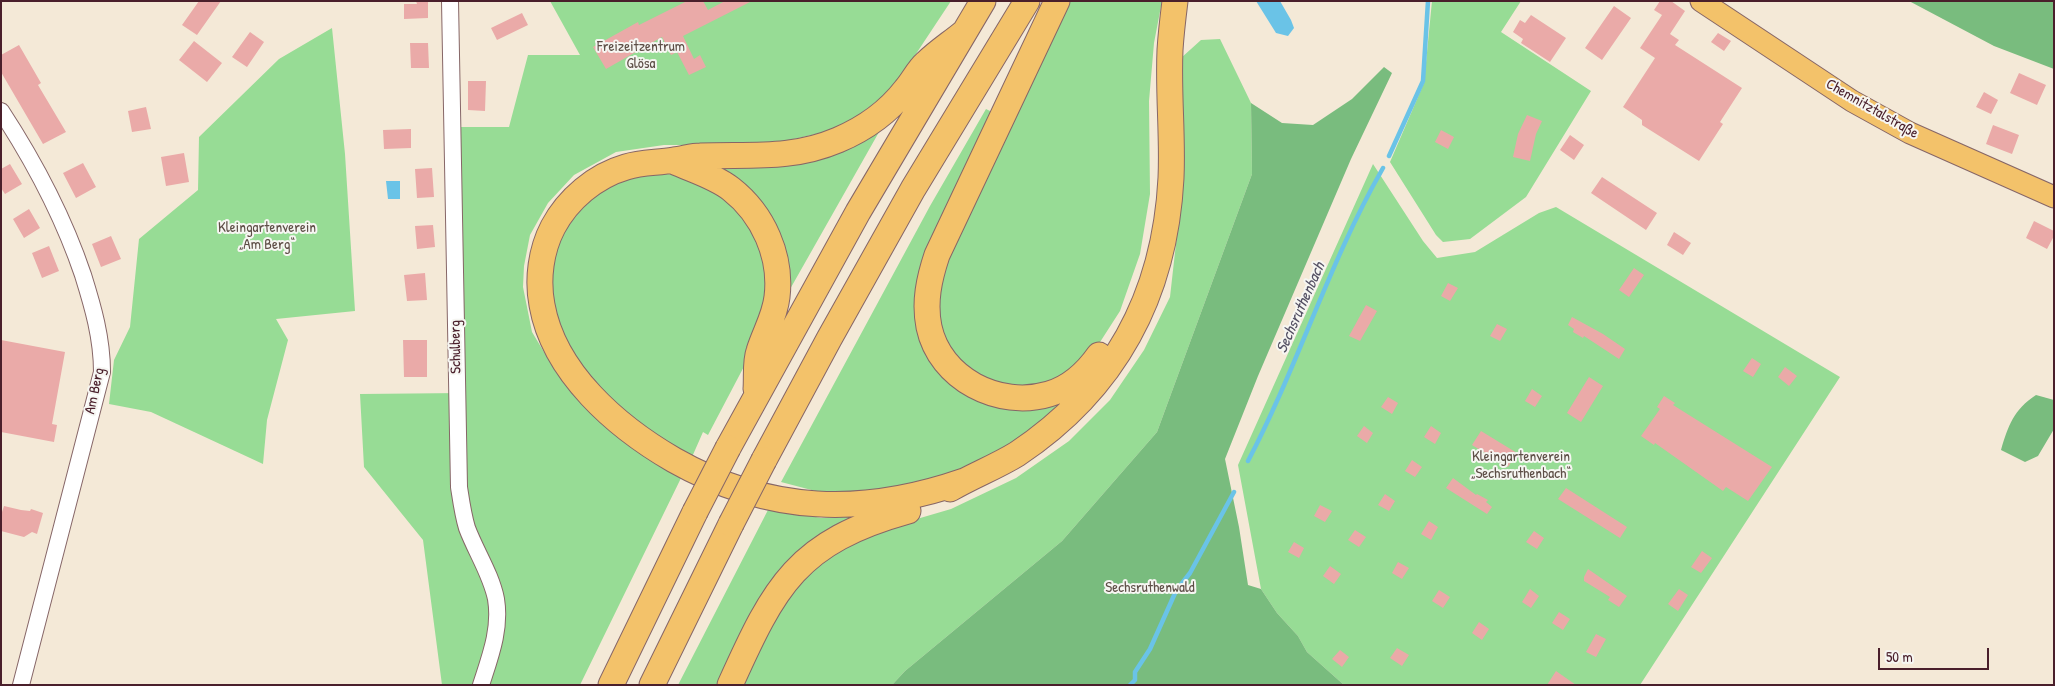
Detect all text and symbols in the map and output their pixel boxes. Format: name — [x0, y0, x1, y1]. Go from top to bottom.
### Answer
park label: Freizeitzentrum Glösa — [597, 38, 685, 73]
street label: Chemnitztalstraße — [1822, 75, 1922, 143]
park label: Kleingartenverein „Am Berg“ — [218, 219, 316, 254]
water label: Sechsruthenbach — [1273, 260, 1329, 356]
street label: Schulberg — [447, 320, 465, 374]
street label: Am Berg — [81, 366, 109, 416]
park label: Kleingartenverein „Sechsruthenbach“ — [1471, 448, 1571, 483]
park label: Sechsruthenwald — [1105, 579, 1195, 597]
scale bar — [1880, 638, 1991, 670]
text: 50 m — [1886, 646, 1913, 667]

